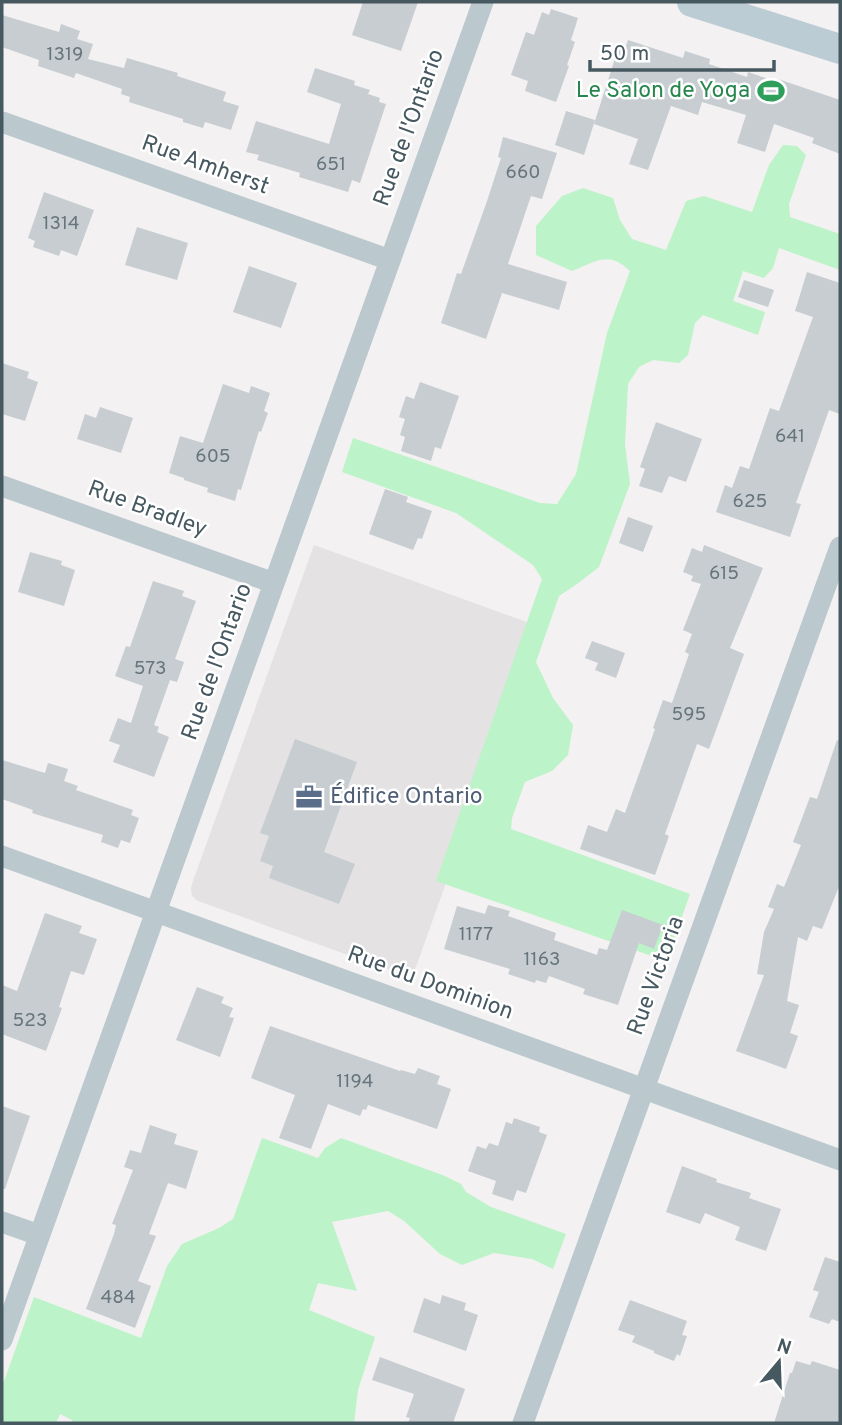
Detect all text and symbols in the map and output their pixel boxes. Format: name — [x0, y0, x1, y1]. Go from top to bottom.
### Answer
scale bar — [590, 28, 774, 72]
text: 50 m — [600, 41, 649, 68]
house number: 1319 — [47, 43, 83, 67]
street label: Rue de l'Ontario — [368, 45, 452, 211]
sports icon: Le Salon de Yoga — [756, 76, 786, 106]
place label: Le Salon de Yoga — [576, 77, 750, 106]
street label: Rue Amherst — [137, 130, 273, 202]
house number: 651 — [316, 153, 346, 177]
house number: 660 — [506, 161, 540, 185]
house number: 1314 — [43, 212, 80, 236]
house number: 641 — [775, 425, 805, 449]
house number: 605 — [195, 445, 231, 469]
street label: Rue Bradley — [83, 475, 211, 545]
house number: 625 — [733, 490, 767, 514]
house number: 615 — [709, 562, 739, 586]
street label: Rue de l'Ontario — [176, 579, 260, 745]
house number: 573 — [134, 657, 166, 681]
house number: 595 — [672, 703, 706, 727]
office icon: Édifice Ontario — [294, 782, 324, 812]
place label: Édifice Ontario — [330, 782, 483, 812]
street label: Rue Victoria — [622, 912, 692, 1040]
house number: 1177 — [459, 923, 493, 947]
street label: Rue du Dominion — [343, 940, 517, 1028]
house number: 1163 — [524, 948, 560, 972]
house number: 523 — [13, 1009, 47, 1033]
house number: 1194 — [336, 1070, 374, 1094]
house number: 484 — [100, 1286, 136, 1310]
north arrow — [744, 1327, 814, 1397]
text: N — [774, 1334, 794, 1361]

